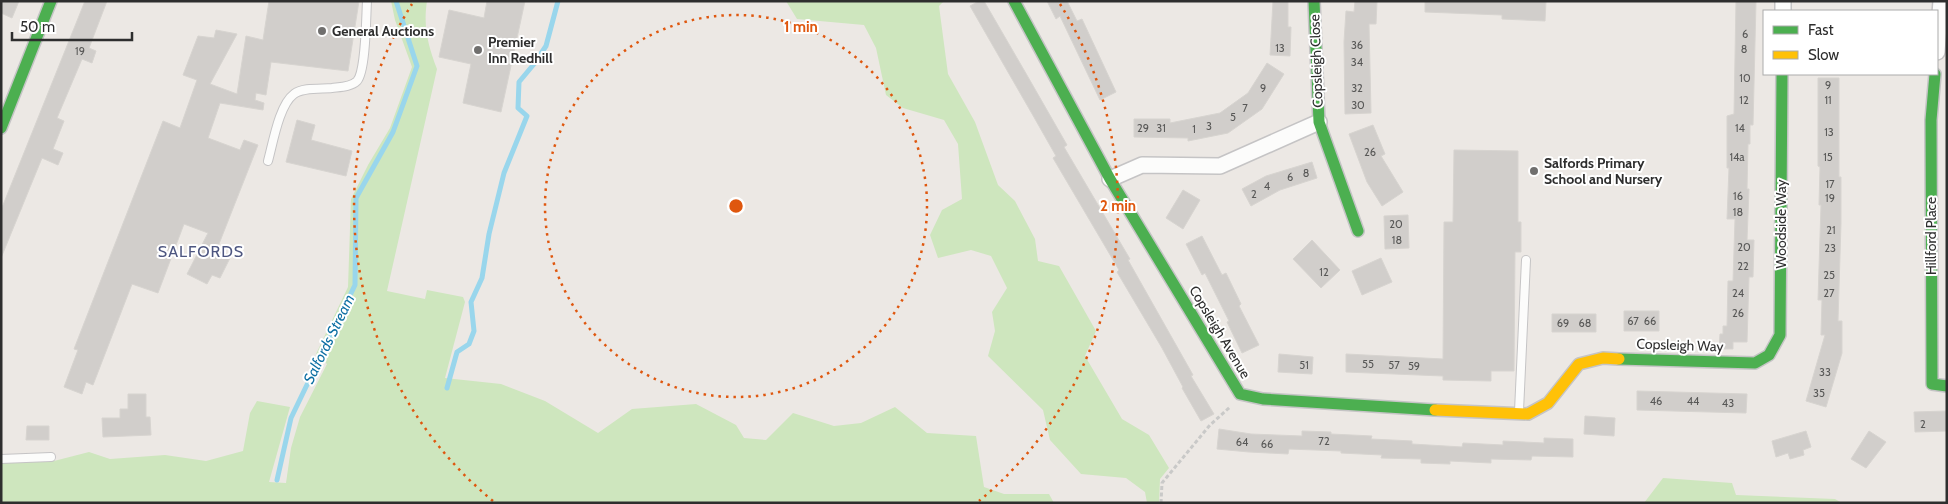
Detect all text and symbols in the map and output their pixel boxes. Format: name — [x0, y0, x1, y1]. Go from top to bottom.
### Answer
scale bar — [12, 10, 132, 42]
legend — [1763, 10, 1938, 75]
street label: Copsleigh Close — [1305, 14, 1327, 108]
text: 50 m — [20, 18, 55, 36]
text: 1 min — [784, 18, 818, 36]
text: Fast — [1808, 21, 1833, 39]
place label: General Auctions — [332, 22, 434, 40]
marker: General Auctions — [316, 25, 328, 37]
house number: 6 — [1742, 27, 1748, 41]
place label: Premier Inn Redhill — [488, 33, 553, 67]
house number: 36 — [1351, 38, 1363, 52]
house number: 13 — [1275, 41, 1285, 55]
house number: 8 — [1741, 42, 1747, 56]
house number: 19 — [75, 44, 85, 58]
marker: Premier Inn Redhill — [472, 44, 484, 56]
text: Slow — [1808, 46, 1839, 64]
house number: 34 — [1351, 55, 1364, 69]
house number: 10 — [1739, 71, 1751, 85]
house number: 9 — [1825, 78, 1831, 92]
house number: 9 — [1260, 81, 1266, 95]
house number: 32 — [1351, 81, 1363, 95]
house number: 12 — [1739, 93, 1749, 107]
house number: 11 — [1824, 93, 1832, 107]
house number: 30 — [1351, 98, 1365, 112]
house number: 7 — [1242, 101, 1248, 115]
house number: 5 — [1230, 110, 1236, 124]
house number: 3 — [1206, 119, 1212, 133]
house number: 29 — [1137, 121, 1149, 135]
house number: 31 — [1156, 121, 1166, 135]
house number: 14 — [1735, 121, 1746, 135]
house number: 1 — [1192, 122, 1196, 136]
house number: 13 — [1824, 125, 1834, 139]
house number: 26 — [1364, 145, 1376, 159]
house number: 14a — [1729, 150, 1745, 164]
house number: 15 — [1823, 150, 1833, 164]
place label: Salfords Primary School and Nursery — [1544, 154, 1663, 188]
marker: Salfords Primary School and Nursery — [1528, 165, 1540, 177]
house number: 8 — [1303, 166, 1309, 180]
house number: 6 — [1287, 170, 1293, 184]
house number: 17 — [1825, 177, 1835, 191]
house number: 4 — [1264, 179, 1271, 193]
street label: Woodside Way — [1772, 180, 1790, 268]
house number: 2 — [1251, 187, 1257, 201]
house number: 16 — [1733, 189, 1743, 203]
house number: 19 — [1825, 191, 1835, 205]
centre of rings — [727, 197, 745, 215]
text: 2 min — [1100, 197, 1136, 215]
street label: Hillford Place — [1922, 197, 1940, 275]
house number: 18 — [1733, 205, 1743, 219]
house number: 20 — [1389, 217, 1403, 231]
house number: 21 — [1826, 223, 1836, 237]
house number: 18 — [1392, 233, 1402, 247]
house number: 20 — [1737, 240, 1751, 254]
house number: 23 — [1824, 241, 1836, 255]
district label: SALFORDS — [158, 242, 244, 261]
house number: 22 — [1737, 259, 1749, 273]
house number: 12 — [1319, 265, 1329, 279]
house number: 25 — [1823, 268, 1835, 282]
street label: Copsleigh Avenue — [1185, 282, 1255, 382]
house number: 24 — [1732, 286, 1745, 300]
house number: 27 — [1823, 286, 1835, 300]
water label: Salfords Stream — [300, 292, 358, 386]
house number: 26 — [1732, 306, 1744, 320]
house number: 67 — [1627, 314, 1639, 328]
house number: 66 — [1644, 314, 1656, 328]
house number: 69 — [1557, 316, 1569, 330]
house number: 68 — [1579, 316, 1591, 330]
street label: Copsleigh Way — [1636, 334, 1724, 356]
house number: 55 — [1362, 357, 1374, 371]
house number: 51 — [1299, 358, 1309, 372]
house number: 57 — [1388, 358, 1400, 372]
house number: 59 — [1408, 359, 1420, 373]
house number: 33 — [1819, 365, 1831, 379]
house number: 35 — [1813, 386, 1825, 400]
house number: 46 — [1650, 394, 1662, 408]
house number: 44 — [1687, 394, 1700, 408]
house number: 43 — [1722, 396, 1734, 410]
house number: 2 — [1920, 417, 1926, 431]
house number: 72 — [1318, 434, 1330, 448]
house number: 64 — [1236, 435, 1249, 449]
house number: 66 — [1261, 437, 1273, 451]

